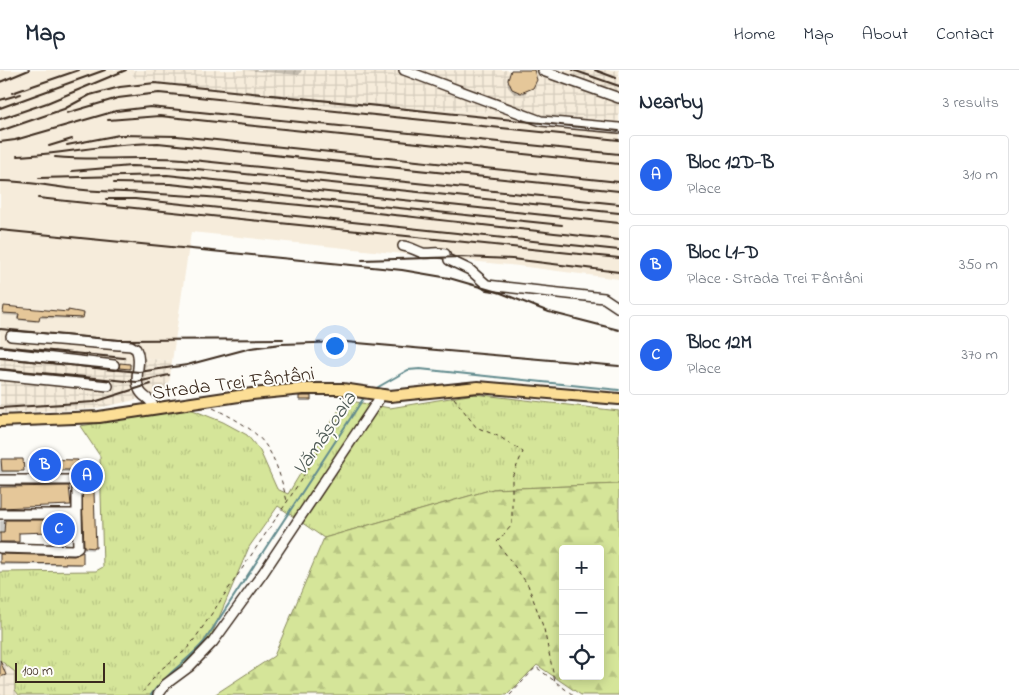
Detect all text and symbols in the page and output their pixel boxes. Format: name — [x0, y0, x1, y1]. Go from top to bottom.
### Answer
text: Map — [25, 17, 66, 52]
text: Home — [734, 22, 775, 48]
text: Map — [803, 22, 834, 48]
text: About — [862, 22, 908, 48]
text: Contact — [936, 22, 994, 48]
text: Nearby — [639, 88, 703, 118]
text: 3 results — [943, 91, 999, 115]
text: Bloc 12D-B — [687, 150, 774, 177]
text: A — [651, 163, 661, 187]
text: 310 m — [963, 163, 998, 187]
text: Place — [687, 177, 721, 201]
text: Bloc L1-D — [687, 240, 759, 267]
text: B — [651, 253, 661, 277]
text: 350 m — [959, 253, 998, 277]
text: Place · Strada Trei Fântâni — [687, 267, 863, 291]
text: Bloc 12M — [687, 330, 752, 357]
your location — [322, 333, 348, 359]
text: C — [652, 343, 660, 367]
text: 370 m — [961, 343, 998, 367]
text: Place — [687, 357, 721, 381]
street label: Strada Trei Fântâni — [150, 360, 316, 409]
water label: Vămășoaia — [287, 386, 365, 482]
pin: B — [29, 446, 61, 484]
pin: A — [71, 457, 103, 495]
pin: C — [43, 510, 75, 548]
map controls — [559, 545, 604, 680]
button: + — [559, 545, 604, 590]
button: − — [559, 590, 604, 635]
button: locate — [559, 635, 604, 680]
scale bar — [15, 660, 105, 683]
text: 100 m — [22, 661, 53, 682]

